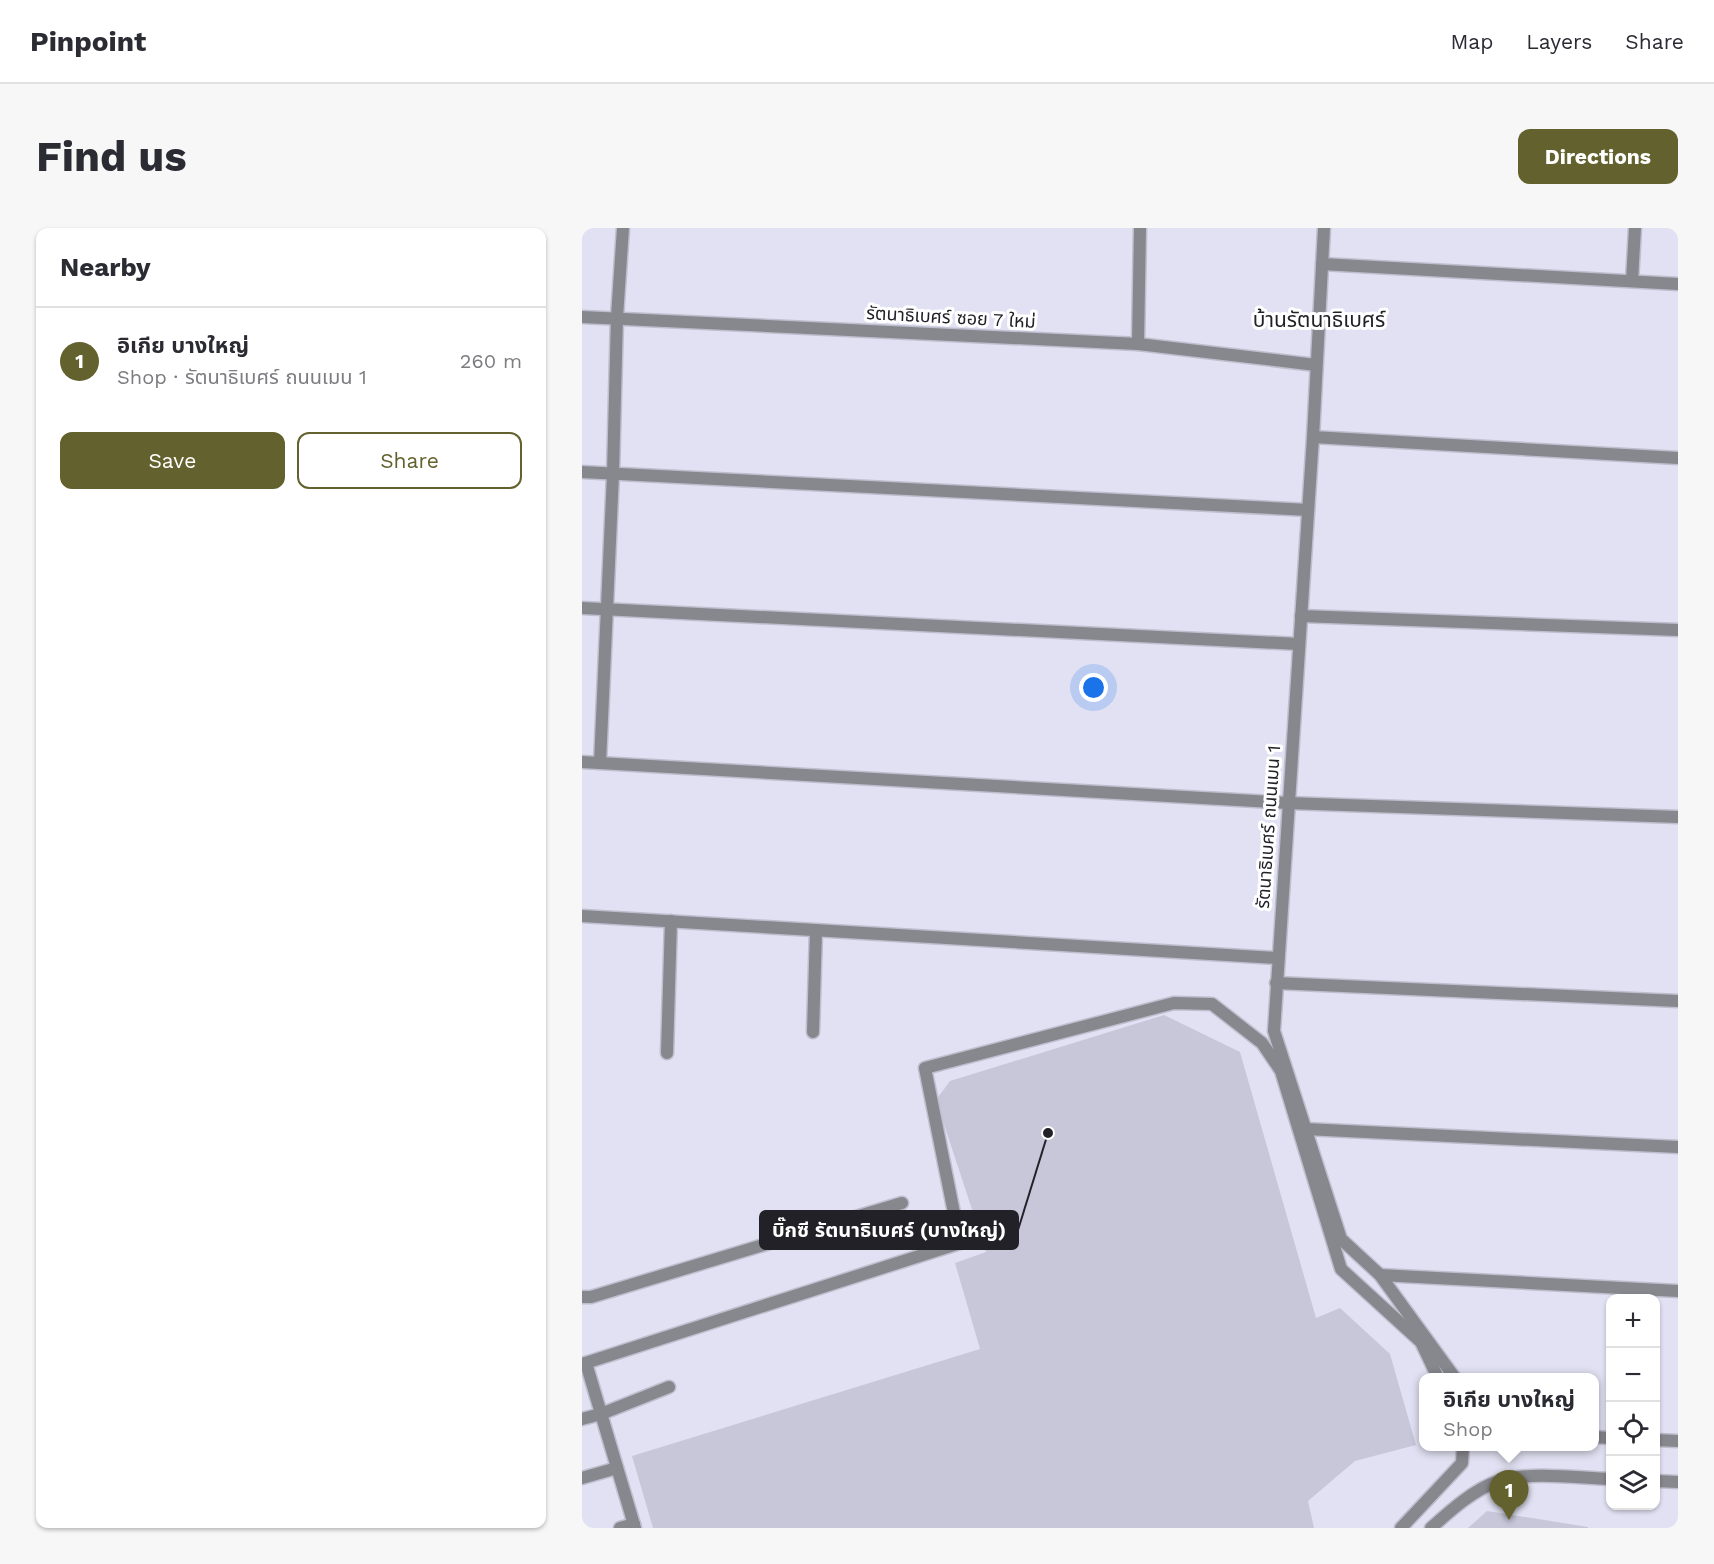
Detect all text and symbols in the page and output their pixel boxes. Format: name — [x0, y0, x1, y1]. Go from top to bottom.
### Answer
text: Pinpoint — [30, 25, 146, 58]
text: Map — [1450, 29, 1493, 54]
text: Layers — [1526, 29, 1592, 54]
text: Share — [1625, 29, 1684, 54]
button: Directions — [1518, 129, 1678, 184]
text: Find us — [36, 132, 187, 181]
text: Nearby — [60, 252, 151, 282]
street label: รัตนาธิเบศร์ ซอย 7 ใหม่ — [866, 302, 1036, 332]
district label: บ้านรัตนาธิเบศร์ — [1253, 307, 1386, 332]
text: อิเกีย บางใหญ่ — [117, 333, 249, 358]
text: 1 — [75, 349, 84, 373]
text: 260 m — [460, 349, 522, 373]
text: Shop · รัตนาธิเบศร์ ถนนเมน 1 — [117, 365, 367, 389]
button: Save — [60, 432, 285, 489]
button: Share — [297, 432, 522, 489]
your location — [1079, 673, 1108, 702]
street label: รัตนาธิเบศร์ ถนนเมน 1 — [1252, 745, 1284, 909]
callout: บิ๊กซี รัตนาธิเบศร์ (บางใหญ่) — [760, 1211, 1018, 1249]
text: บิ๊กซี รัตนาธิเบศร์ (บางใหญ่) — [772, 1217, 1006, 1242]
map controls — [1606, 1294, 1660, 1510]
button: + — [1606, 1294, 1660, 1348]
button: − — [1606, 1348, 1660, 1402]
popup — [1419, 1373, 1599, 1451]
text: อิเกีย บางใหญ่ — [1443, 1387, 1575, 1412]
button: locate — [1606, 1402, 1660, 1456]
text: Shop — [1443, 1417, 1493, 1441]
button: layers — [1606, 1456, 1660, 1510]
pin: 1 — [1490, 1470, 1528, 1520]

